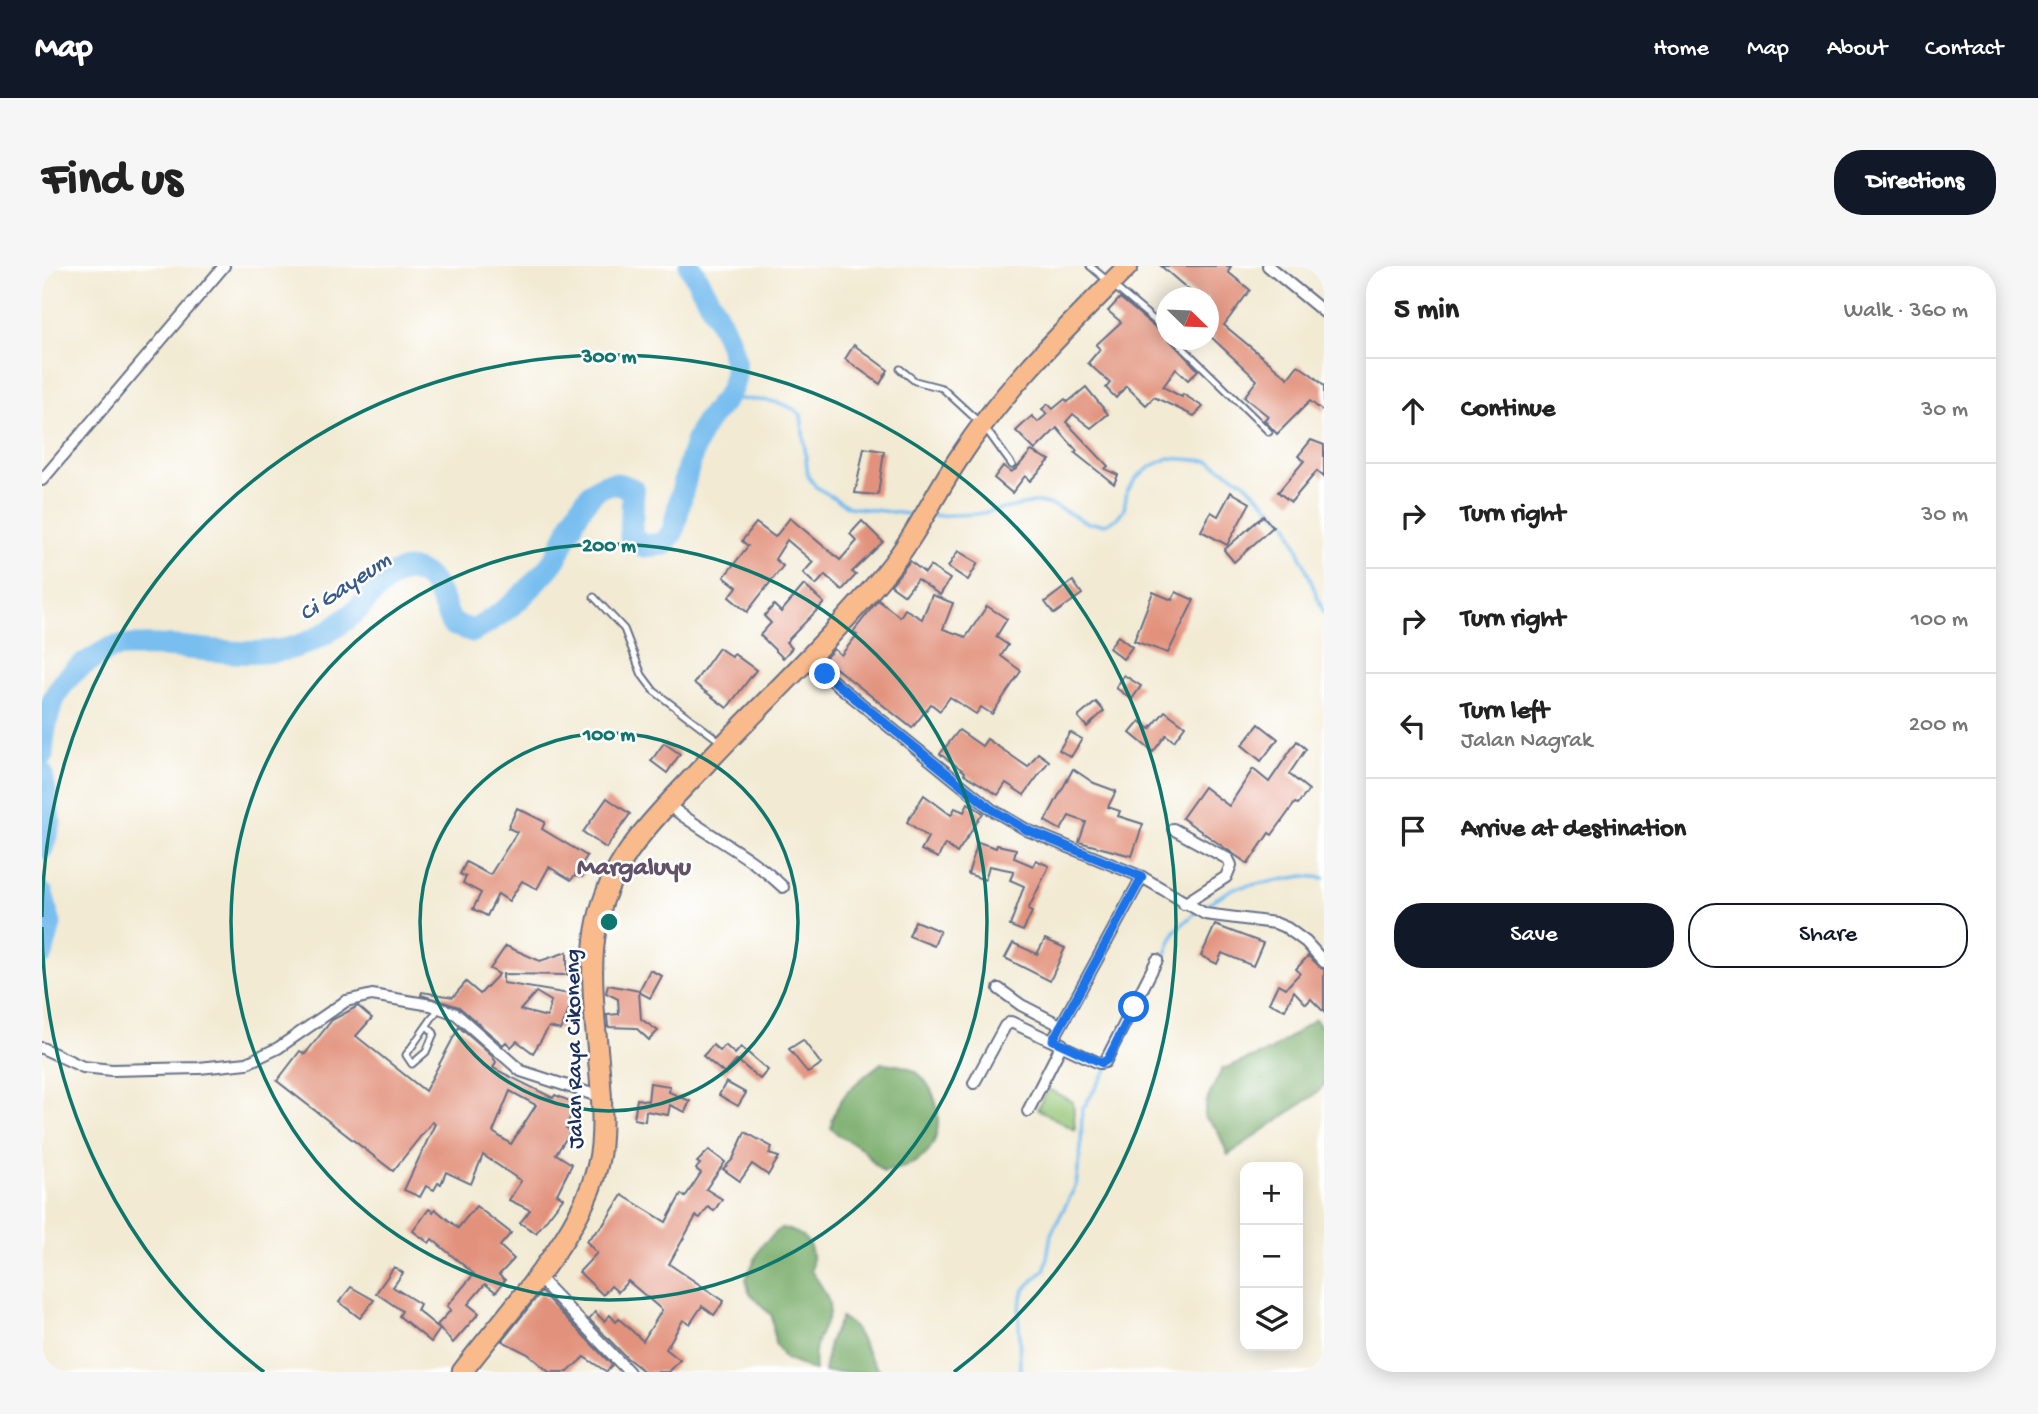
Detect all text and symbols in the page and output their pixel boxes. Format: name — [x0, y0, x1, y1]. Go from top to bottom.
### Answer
text: Map — [35, 30, 92, 68]
text: Home — [1653, 35, 1709, 64]
text: Map — [1747, 35, 1789, 64]
text: About — [1827, 35, 1887, 64]
text: Contact — [1925, 35, 2003, 64]
button: Directions — [1834, 150, 1996, 215]
text: Find us — [42, 153, 182, 211]
north arrow — [1156, 287, 1219, 350]
text: 5 min — [1394, 294, 1459, 329]
text: Walk · 360 m — [1844, 298, 1968, 325]
text: 300 m — [581, 346, 636, 371]
icon: ahead — [1394, 392, 1432, 430]
text: Continue — [1461, 395, 1555, 426]
text: 30 m — [1921, 397, 1968, 424]
icon: right — [1394, 497, 1432, 535]
text: Turn right — [1461, 500, 1565, 531]
text: 30 m — [1921, 502, 1968, 529]
text: 200 m — [582, 535, 636, 560]
water label: Ci Gayeum — [294, 547, 398, 629]
icon: right — [1394, 602, 1432, 640]
text: Turn right — [1461, 605, 1565, 636]
text: 100 m — [1911, 607, 1968, 634]
route end — [809, 658, 840, 689]
text: Turn left — [1461, 697, 1549, 728]
icon: left — [1394, 707, 1432, 745]
text: 200 m — [1909, 712, 1968, 739]
text: 100 m — [582, 724, 635, 749]
text: Jalan Nagrak — [1461, 728, 1592, 755]
icon: arrive — [1394, 812, 1432, 850]
text: Arrive at destination — [1461, 815, 1686, 846]
district label: Margaluyu — [577, 854, 692, 885]
button: Save — [1394, 903, 1674, 968]
button: Share — [1688, 903, 1968, 968]
centre of rings — [597, 910, 621, 934]
street label: Jalan Raya Cikoneng — [560, 949, 591, 1149]
route start — [1118, 991, 1149, 1022]
map controls — [1240, 1162, 1303, 1351]
button: + — [1240, 1162, 1303, 1225]
button: − — [1240, 1225, 1303, 1288]
button: layers — [1240, 1288, 1303, 1351]

